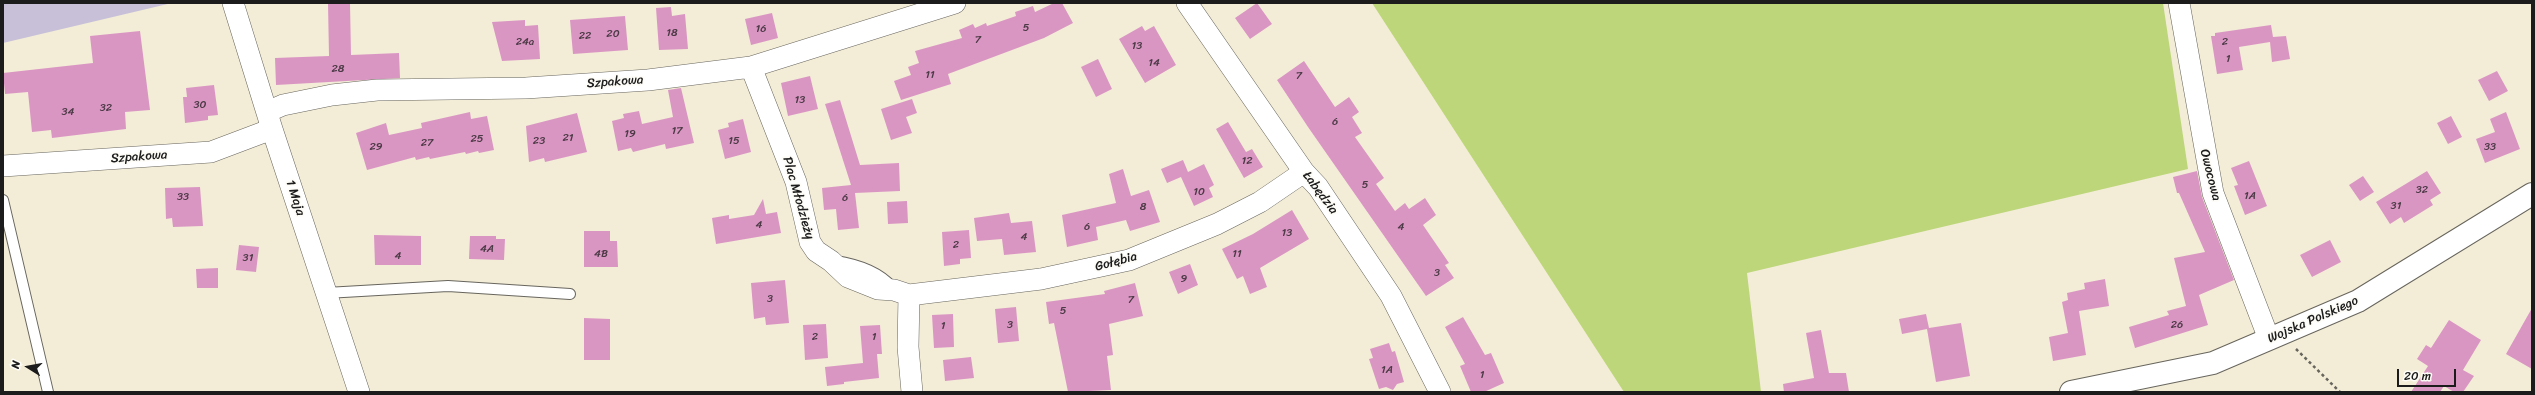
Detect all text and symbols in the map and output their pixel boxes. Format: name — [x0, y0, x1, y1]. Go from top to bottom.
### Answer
house number: 5 — [1023, 21, 1029, 35]
house number: 16 — [756, 22, 766, 36]
house number: 18 — [666, 26, 678, 40]
house number: 20 — [606, 27, 620, 41]
house number: 22 — [579, 29, 591, 43]
house number: 7 — [975, 33, 981, 47]
house number: 24a — [516, 35, 534, 49]
house number: 2 — [2222, 35, 2228, 49]
house number: 13 — [1132, 39, 1142, 53]
house number: 1 — [2226, 52, 2230, 66]
house number: 14 — [1148, 56, 1160, 70]
house number: 28 — [332, 62, 344, 76]
house number: 11 — [925, 68, 935, 82]
house number: 7 — [1296, 69, 1302, 83]
street label: Szpakowa — [586, 72, 644, 92]
house number: 13 — [795, 93, 805, 107]
house number: 30 — [194, 98, 206, 112]
house number: 32 — [100, 101, 112, 115]
house number: 34 — [62, 105, 74, 119]
house number: 6 — [1332, 115, 1338, 129]
house number: 17 — [672, 124, 682, 138]
house number: 19 — [624, 127, 636, 141]
house number: 21 — [562, 131, 574, 145]
house number: 25 — [470, 132, 484, 146]
house number: 23 — [533, 134, 545, 148]
house number: 15 — [728, 134, 740, 148]
house number: 27 — [421, 136, 433, 150]
house number: 29 — [369, 140, 383, 154]
house number: 33 — [2484, 140, 2496, 154]
street label: Szpakowa — [110, 147, 168, 167]
street label: Owocowa — [2196, 148, 2224, 202]
house number: 12 — [1241, 154, 1253, 168]
street label: Plac Młodzieży — [779, 155, 817, 241]
street label: Łabędzia — [1299, 169, 1341, 217]
street label: 1 Maja — [282, 178, 308, 218]
house number: 5 — [1362, 178, 1368, 192]
house number: 32 — [2416, 183, 2428, 197]
house number: 10 — [1193, 185, 1205, 199]
house number: 1A — [2244, 189, 2256, 203]
house number: 33 — [177, 190, 189, 204]
house number: 6 — [842, 191, 848, 205]
house number: 31 — [2391, 199, 2401, 213]
house number: 8 — [1140, 200, 1146, 214]
house number: 4 — [756, 218, 762, 232]
house number: 6 — [1084, 220, 1090, 234]
house number: 4 — [1398, 220, 1404, 234]
house number: 13 — [1282, 226, 1292, 240]
house number: 4 — [1021, 230, 1027, 244]
house number: 2 — [953, 238, 959, 252]
house number: 4A — [480, 242, 494, 256]
house number: 4B — [594, 247, 608, 261]
house number: 11 — [1232, 247, 1242, 261]
house number: 4 — [395, 249, 401, 263]
street label: Gołębia — [1093, 249, 1139, 275]
house number: 31 — [243, 251, 253, 265]
house number: 3 — [1434, 266, 1440, 280]
house number: 9 — [1181, 272, 1187, 286]
house number: 3 — [767, 292, 773, 306]
house number: 7 — [1128, 293, 1134, 307]
street label: Wojska Polskiego — [2265, 293, 2361, 347]
house number: 5 — [1060, 304, 1066, 318]
house number: 3 — [1007, 318, 1013, 332]
house number: 26 — [2171, 318, 2183, 332]
house number: 1 — [941, 319, 945, 333]
house number: 2 — [812, 330, 818, 344]
house number: 1 — [872, 330, 876, 344]
north arrow — [8, 347, 48, 387]
text: N — [6, 359, 26, 370]
scale bar — [2399, 361, 2458, 387]
house number: 1A — [1381, 363, 1393, 377]
text: 20 m — [2404, 365, 2431, 387]
house number: 1 — [1480, 368, 1484, 382]

